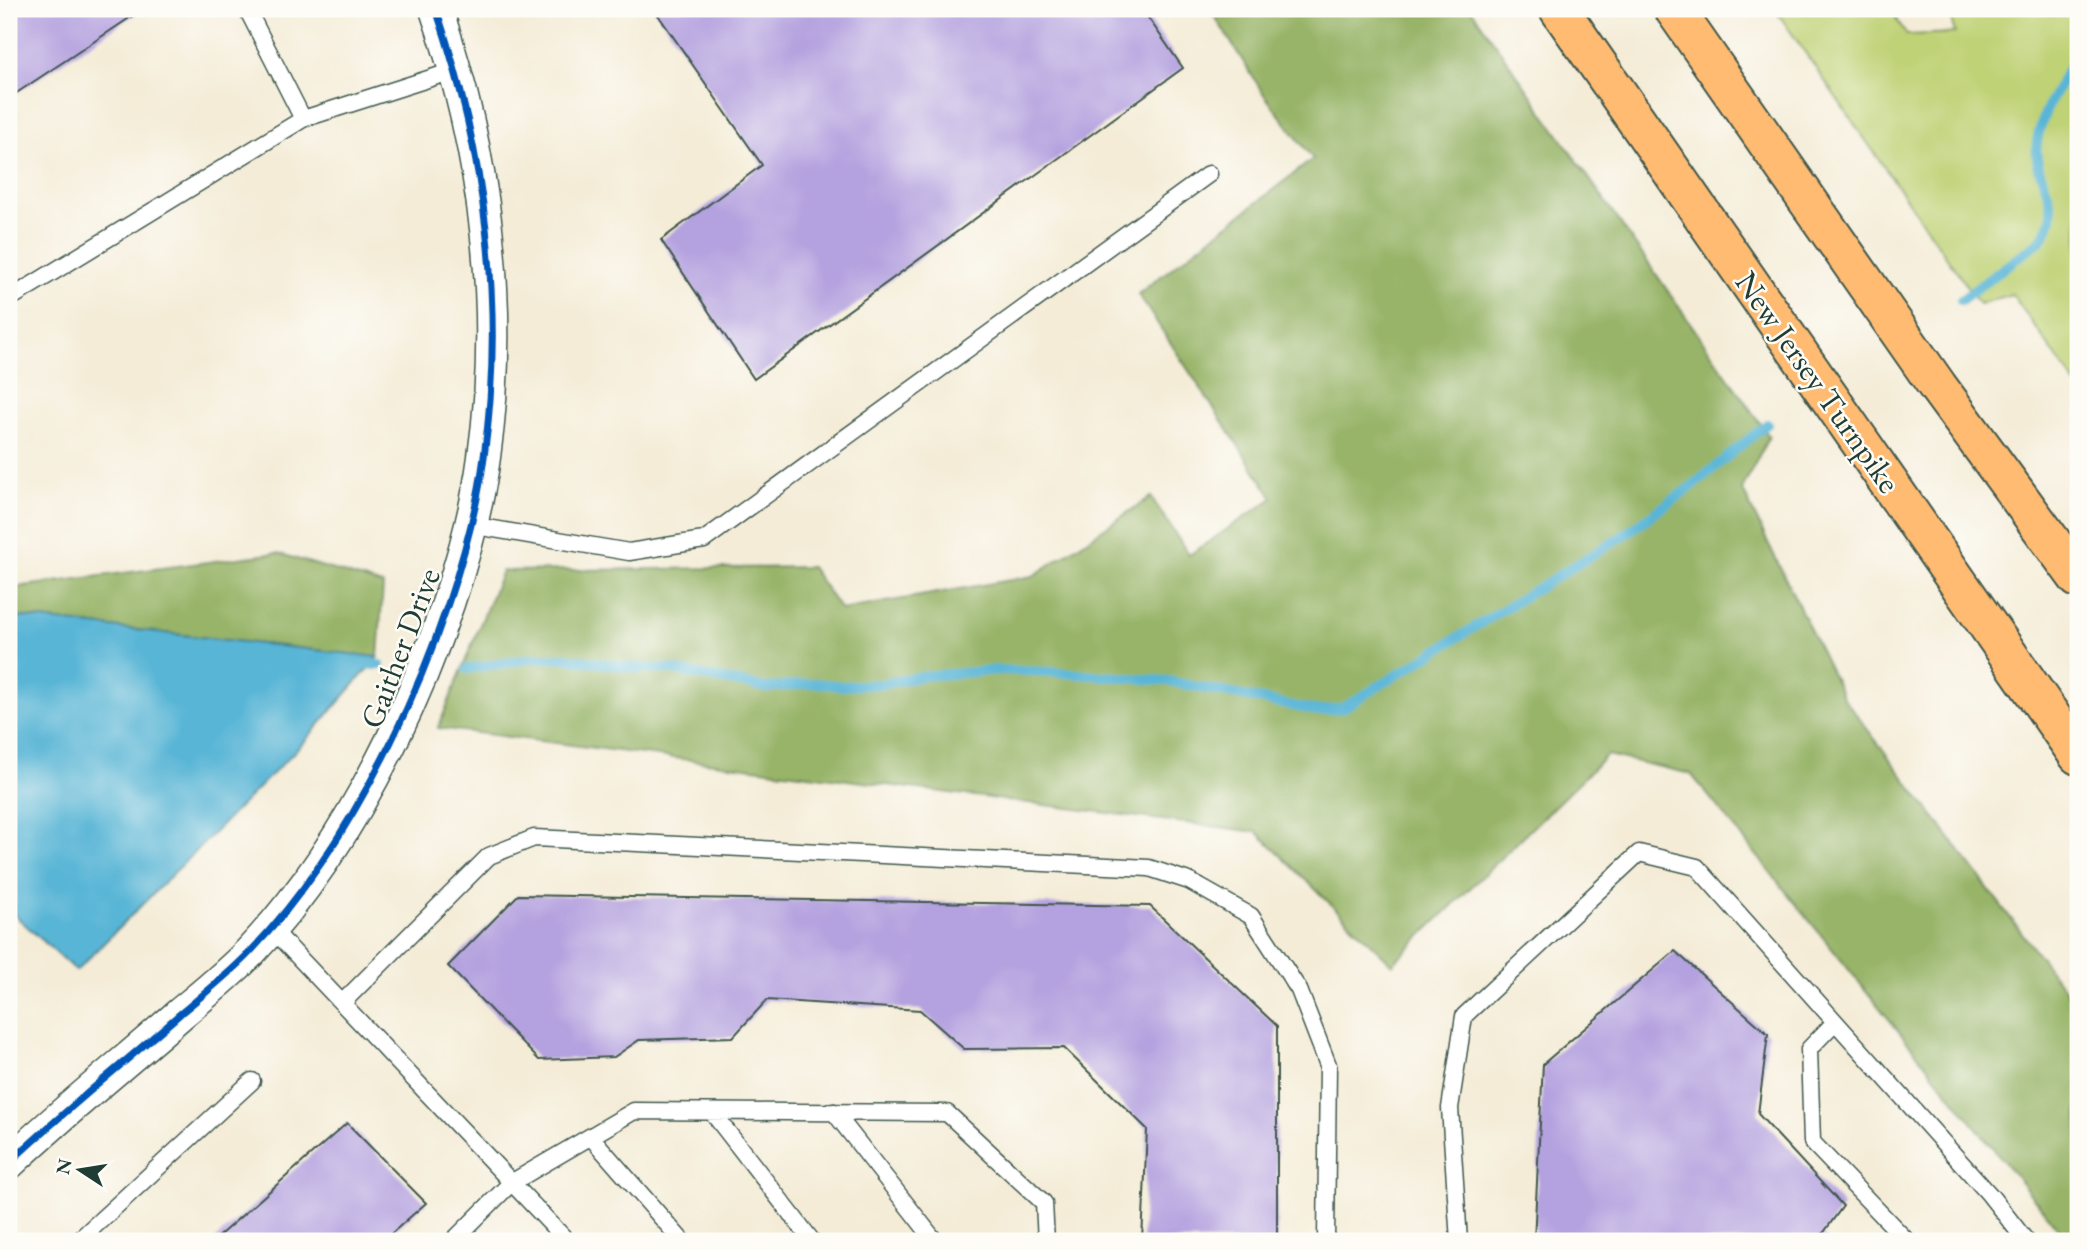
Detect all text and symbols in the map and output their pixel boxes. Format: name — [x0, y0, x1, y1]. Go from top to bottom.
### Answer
street label: New Jersey Turnpike — [1726, 263, 1910, 501]
street label: Gaither Drive — [350, 562, 450, 734]
north arrow — [46, 1134, 116, 1204]
text: N — [50, 1156, 78, 1177]

